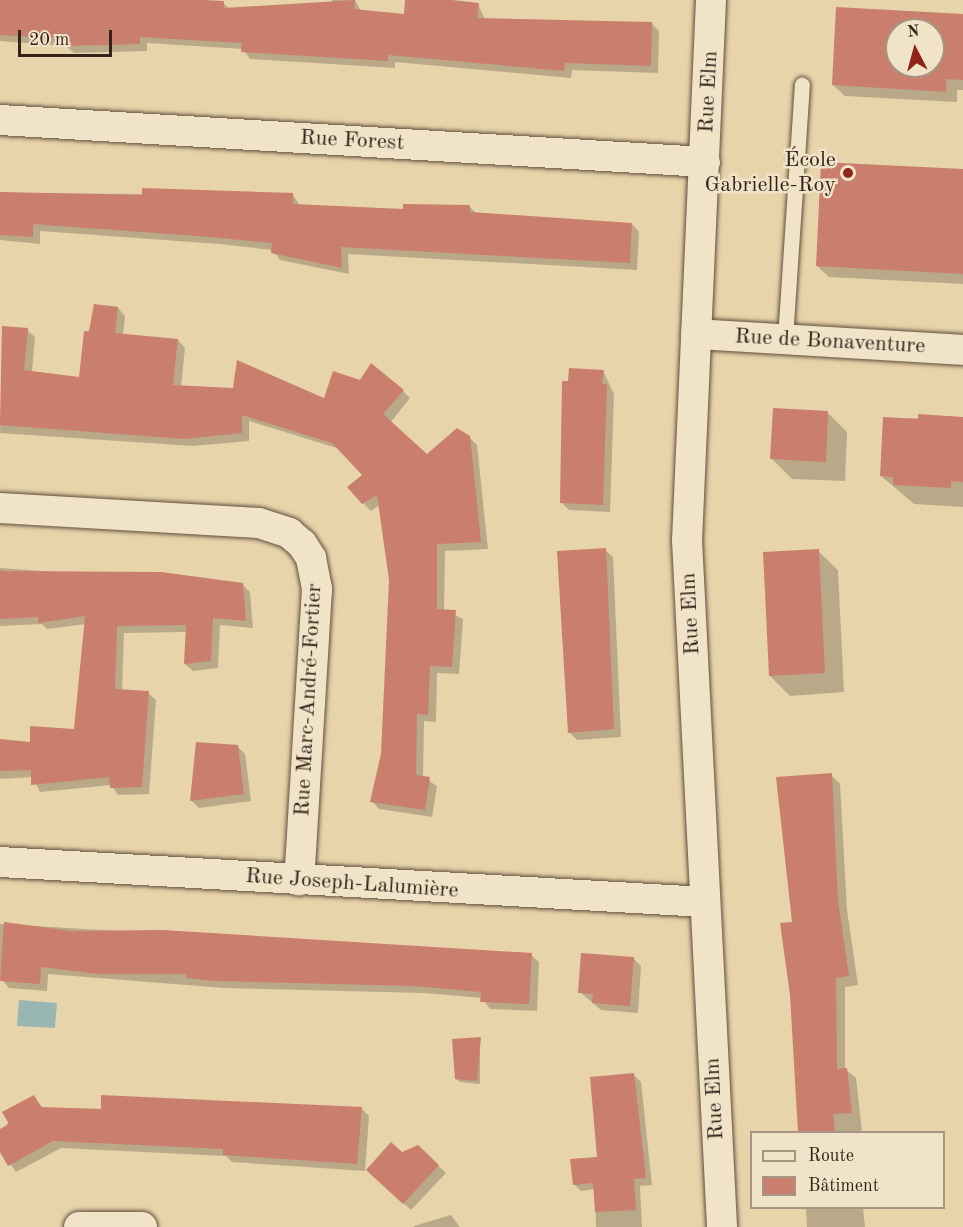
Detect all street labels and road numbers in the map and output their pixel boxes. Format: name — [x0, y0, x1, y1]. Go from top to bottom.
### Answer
street label: Rue Elm — [694, 50, 724, 134]
street label: Rue Forest — [299, 125, 405, 157]
street label: Rue de Bonaventure — [734, 324, 926, 360]
street label: Rue Elm — [676, 572, 706, 656]
street label: Rue Marc-André-Fortier — [290, 583, 328, 817]
street label: Rue Joseph-Lalumière — [244, 863, 460, 905]
street label: Rue Elm — [700, 1057, 730, 1141]

